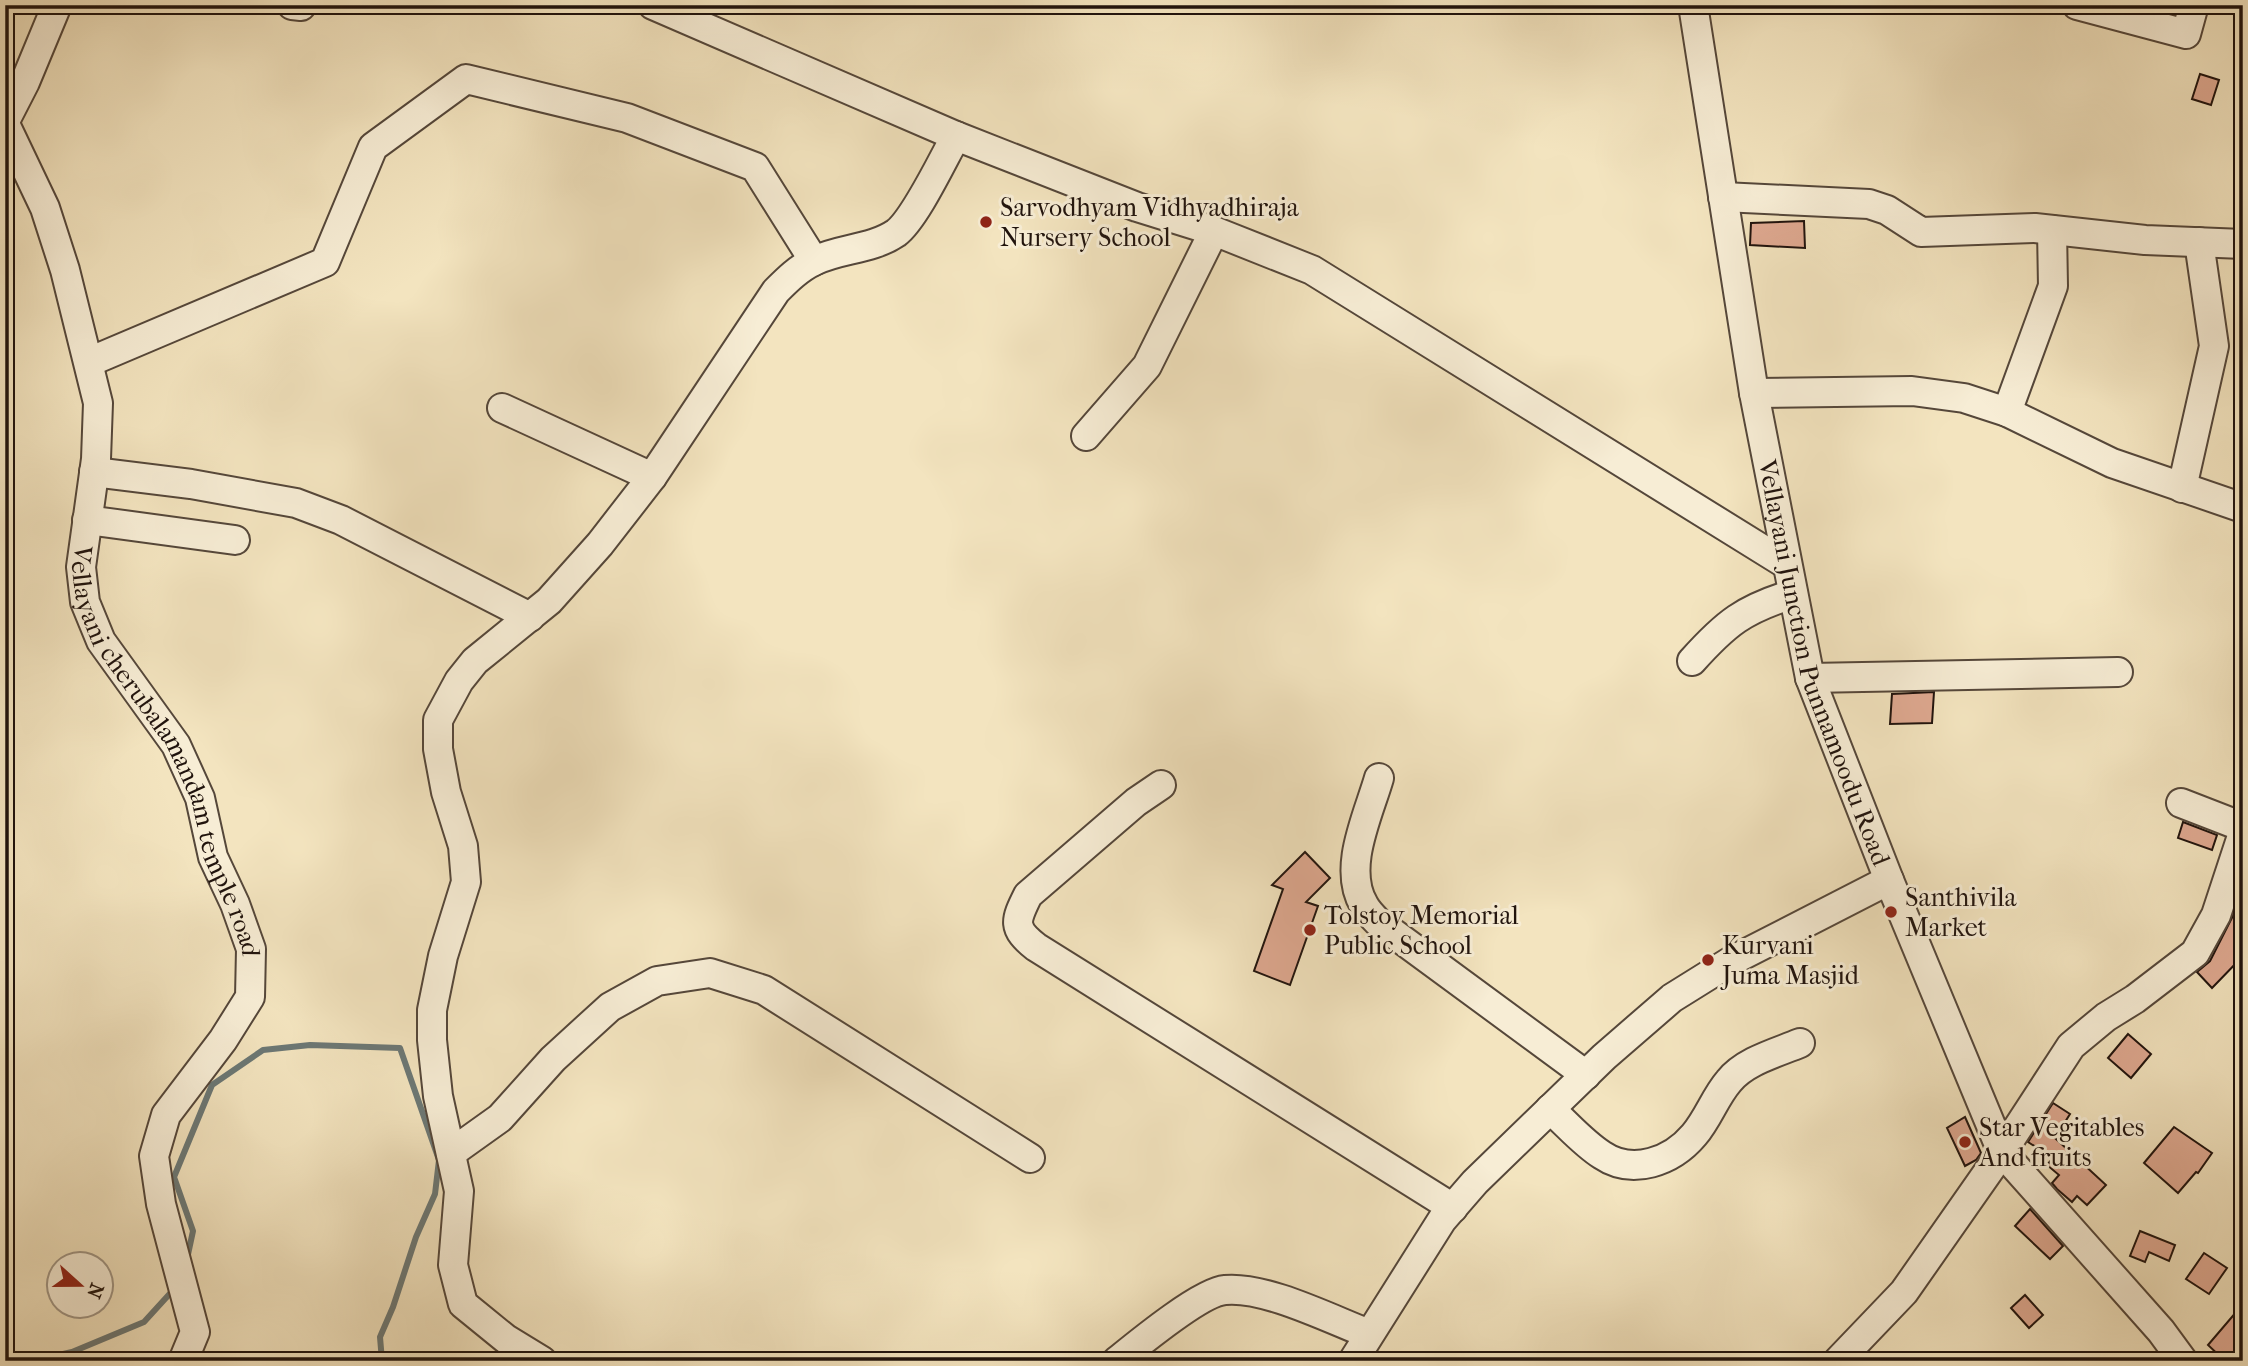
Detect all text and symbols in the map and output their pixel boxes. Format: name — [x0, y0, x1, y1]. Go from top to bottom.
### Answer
place label: Sarvodhyam Vidhyadhiraja Nursery School — [1000, 192, 1300, 253]
marker: Sarvodhyam Vidhyadhiraja Nursery School — [978, 214, 994, 230]
street label: Vellayani Junction Punnamoodu Road — [1751, 456, 1897, 871]
street label: Vellayani cherubalamandam temple road — [64, 542, 266, 957]
place label: Santhivila Market — [1905, 882, 2017, 943]
place label: Tolstoy Memorial Public School — [1324, 900, 1519, 961]
marker: Santhivila Market — [1883, 904, 1899, 920]
marker: Tolstoy Memorial Public School — [1302, 922, 1318, 938]
place label: Kurvani Juma Masjid — [1720, 930, 1860, 991]
marker: Kurvani Juma Masjid — [1700, 952, 1716, 968]
place label: Star Vegitables And fruits — [1978, 1112, 2144, 1173]
marker: Star Vegitables And fruits — [1957, 1134, 1973, 1150]
north arrow — [46, 1250, 116, 1320]
text: N — [82, 1280, 108, 1302]

